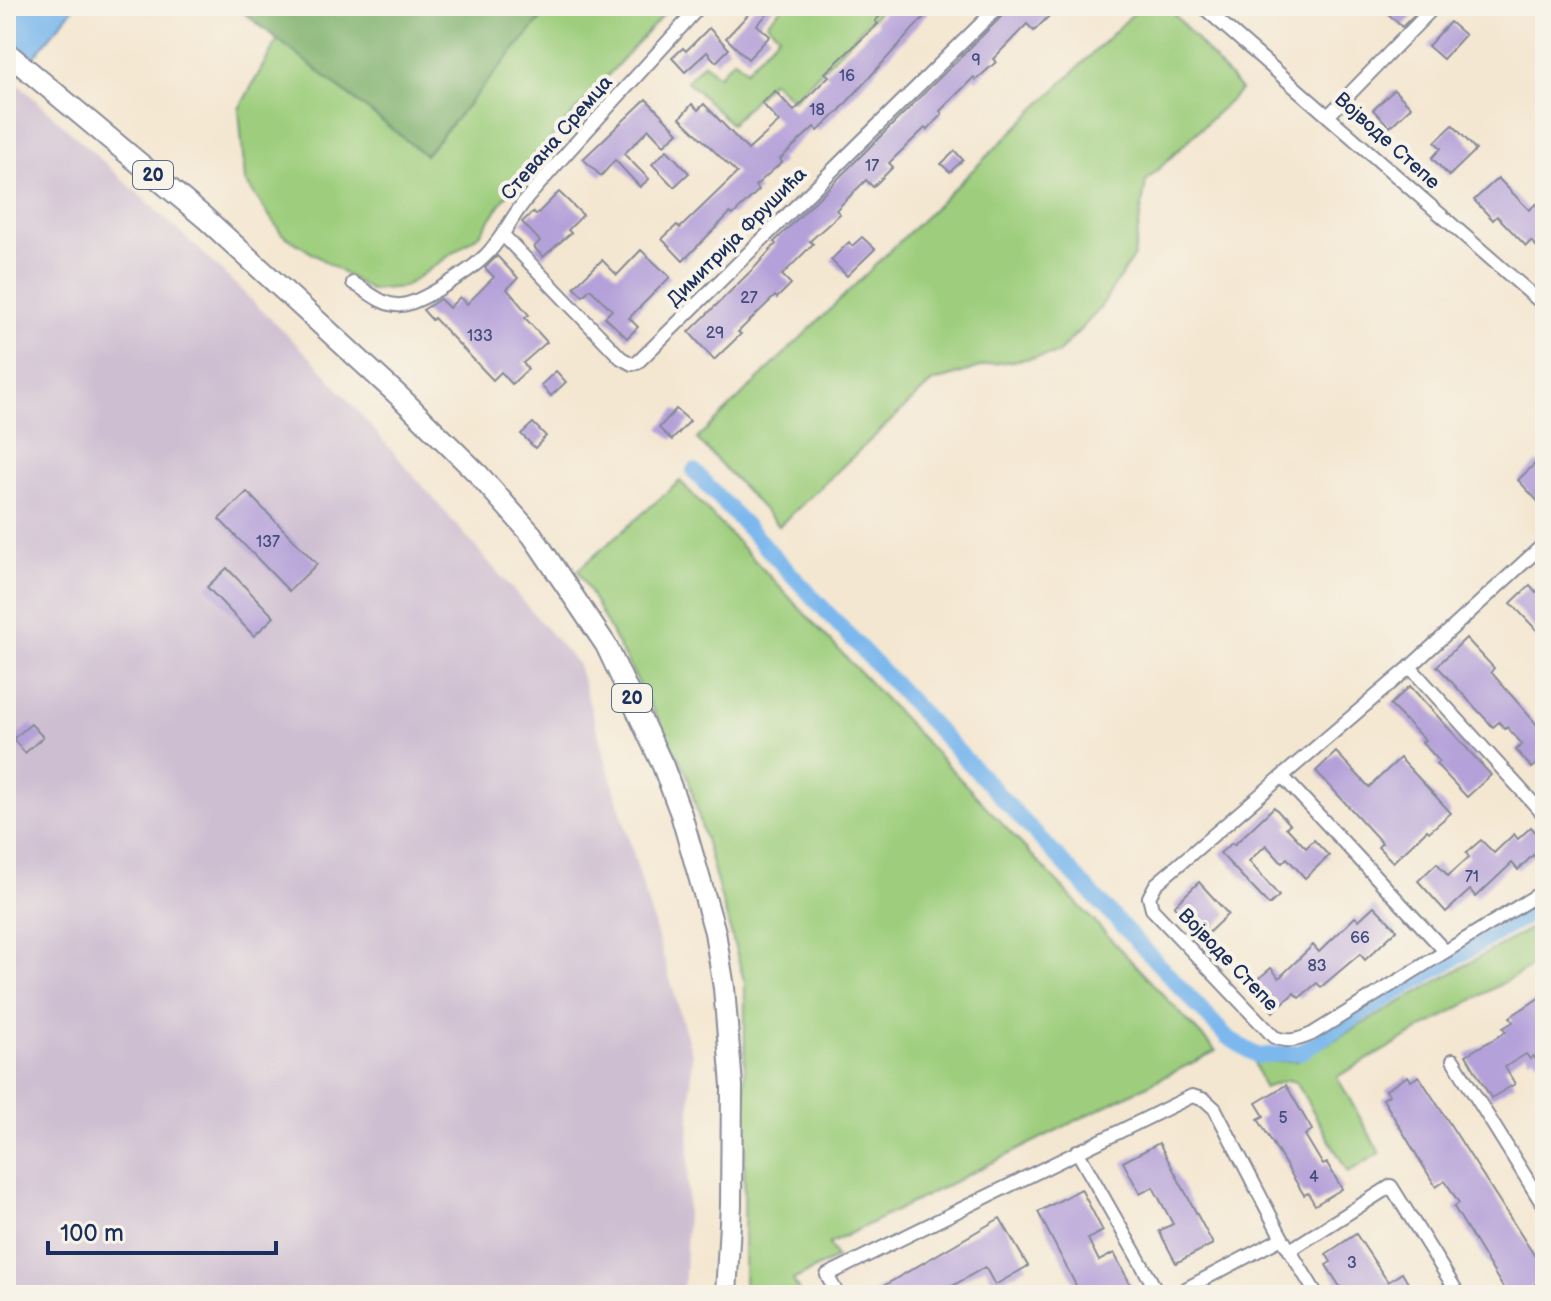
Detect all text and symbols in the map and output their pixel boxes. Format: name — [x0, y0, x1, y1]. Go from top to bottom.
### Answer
house number: 9 — [971, 51, 981, 70]
house number: 16 — [839, 67, 855, 86]
street label: Стевана Сремца — [496, 71, 618, 205]
street label: Војводе Степе — [1329, 87, 1445, 195]
house number: 18 — [809, 101, 825, 120]
house number: 17 — [865, 157, 879, 176]
road number: 20 — [133, 161, 173, 189]
street label: Димитрија Фрушића — [662, 162, 812, 312]
house number: 27 — [740, 289, 758, 308]
house number: 29 — [706, 324, 724, 343]
house number: 133 — [467, 327, 493, 346]
house number: 137 — [256, 533, 280, 552]
road number: 20 — [612, 684, 652, 712]
house number: 71 — [1465, 868, 1479, 887]
street label: Војводе Степе — [1173, 904, 1283, 1016]
house number: 66 — [1350, 929, 1370, 948]
house number: 83 — [1307, 957, 1327, 976]
house number: 5 — [1278, 1109, 1288, 1128]
house number: 4 — [1309, 1168, 1319, 1187]
scale bar — [48, 1205, 276, 1255]
text: 100 m — [60, 1219, 124, 1248]
house number: 3 — [1347, 1254, 1357, 1273]

